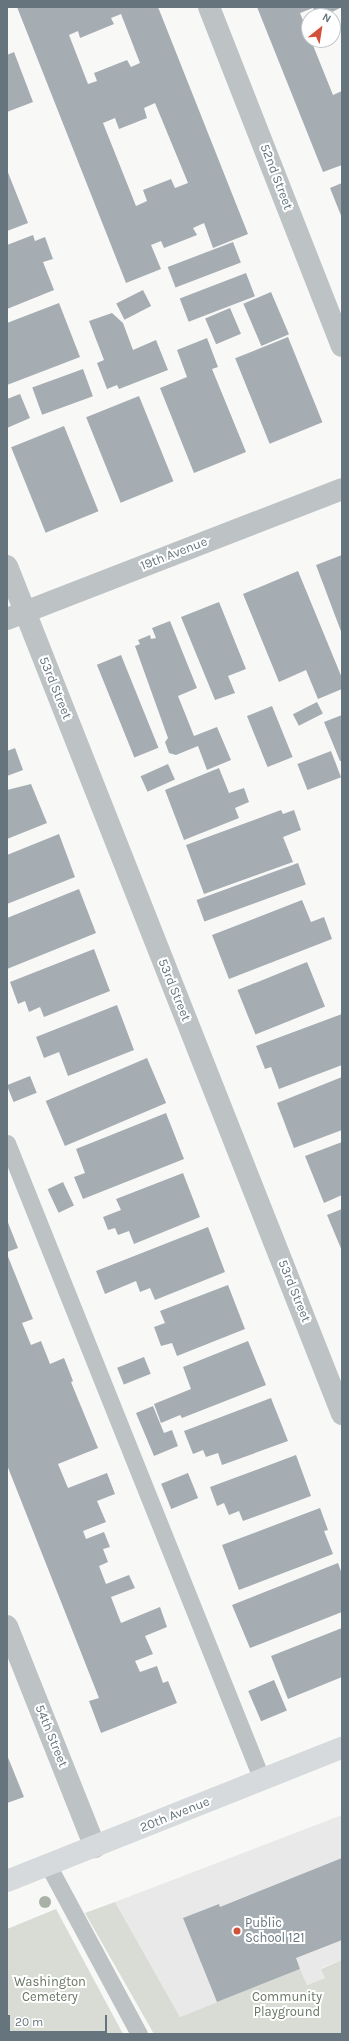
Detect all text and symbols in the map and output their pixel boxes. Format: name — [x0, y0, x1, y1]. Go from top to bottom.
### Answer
north arrow — [301, 8, 341, 48]
text: N — [320, 10, 333, 26]
street label: 52nd Street — [256, 142, 296, 212]
street label: 19th Avenue — [138, 534, 210, 574]
street label: 53rd Street — [35, 654, 75, 722]
street label: 53rd Street — [154, 956, 194, 1024]
street label: 53rd Street — [274, 1257, 314, 1325]
street label: 54th Street — [31, 1702, 71, 1770]
street label: 20th Avenue — [138, 1794, 212, 1836]
place label: Public School 121 — [245, 1916, 304, 1947]
marker: Public School 121 — [232, 1926, 242, 1936]
park label: Washington Cemetery — [14, 1975, 86, 2006]
park label: Community Playground — [252, 1990, 322, 2021]
scale bar — [10, 2007, 109, 2033]
text: 20 m — [15, 2015, 43, 2029]

